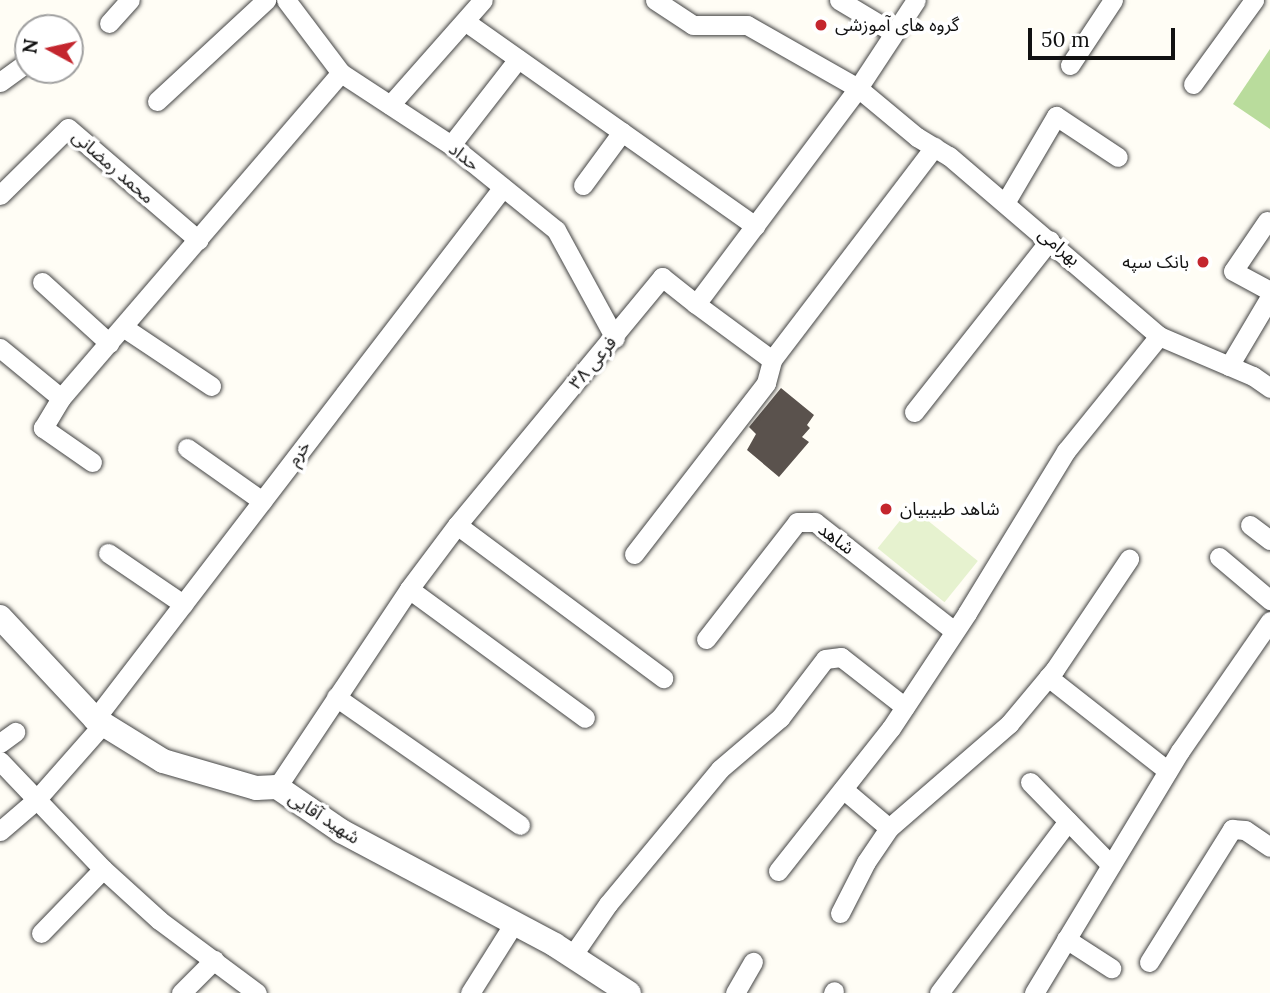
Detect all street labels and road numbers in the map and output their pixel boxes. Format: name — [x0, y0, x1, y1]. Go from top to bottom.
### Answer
street label: محمد رمضانی — [68, 126, 158, 208]
street label: حداد — [444, 138, 484, 176]
street label: بهرامی — [1034, 223, 1084, 271]
street label: فرعی ۳۸ — [565, 332, 621, 394]
street label: خرم — [283, 436, 315, 470]
street label: شاهد — [814, 519, 858, 559]
street label: شهید آقایی — [284, 787, 364, 849]

